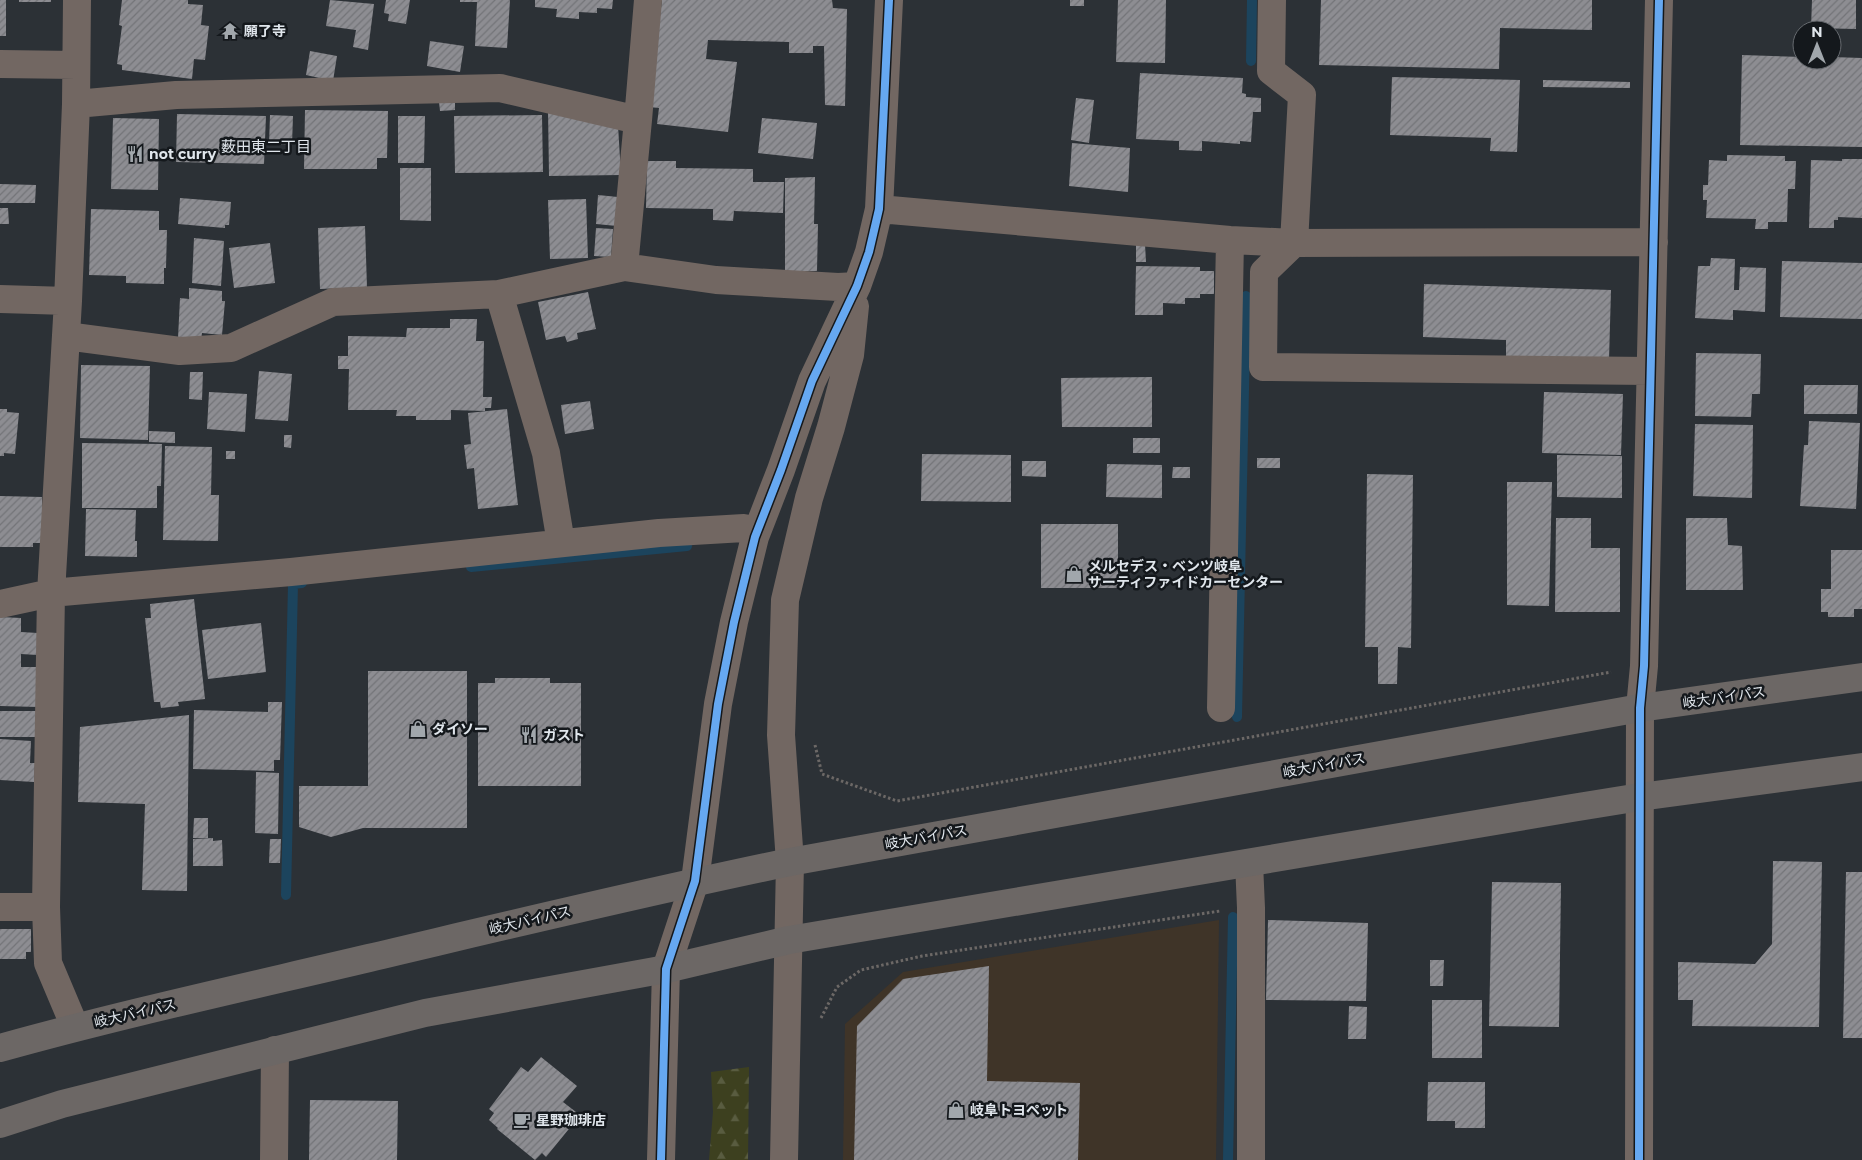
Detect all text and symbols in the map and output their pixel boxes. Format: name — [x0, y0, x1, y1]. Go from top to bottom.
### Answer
north arrow — [1792, 20, 1842, 70]
temple icon: 願了寺 — [220, 21, 240, 41]
place label: 願了寺 — [244, 22, 286, 40]
text: N — [1811, 23, 1823, 41]
district label: 薮田東二丁目 — [221, 137, 311, 156]
restaurant icon: not curry — [125, 144, 145, 164]
place label: not curry — [149, 145, 217, 163]
place label: メルセデス・ベンツ岐阜 サーティファイドカーセンター — [1088, 557, 1283, 591]
shop icon: メルセデス・ベンツ岐阜 サーティファイドカーセンター — [1064, 564, 1084, 584]
street label: 岐大バイパス — [1681, 682, 1767, 712]
shop icon: ダイソー — [408, 719, 428, 739]
place label: ダイソー — [432, 720, 488, 738]
restaurant icon: ガスト — [519, 725, 539, 745]
place label: ガスト — [543, 726, 585, 744]
street label: 岐大バイパス — [1281, 749, 1367, 781]
street label: 岐大バイパス — [883, 821, 969, 853]
street label: 岐大バイパス — [487, 902, 573, 938]
street label: 岐大バイパス — [92, 995, 178, 1031]
shop icon: 岐阜トヨペット — [946, 1100, 966, 1120]
place label: 岐阜トヨペット — [970, 1101, 1068, 1119]
cafe icon: 星野珈琲店 — [512, 1110, 532, 1130]
place label: 星野珈琲店 — [536, 1111, 606, 1129]

